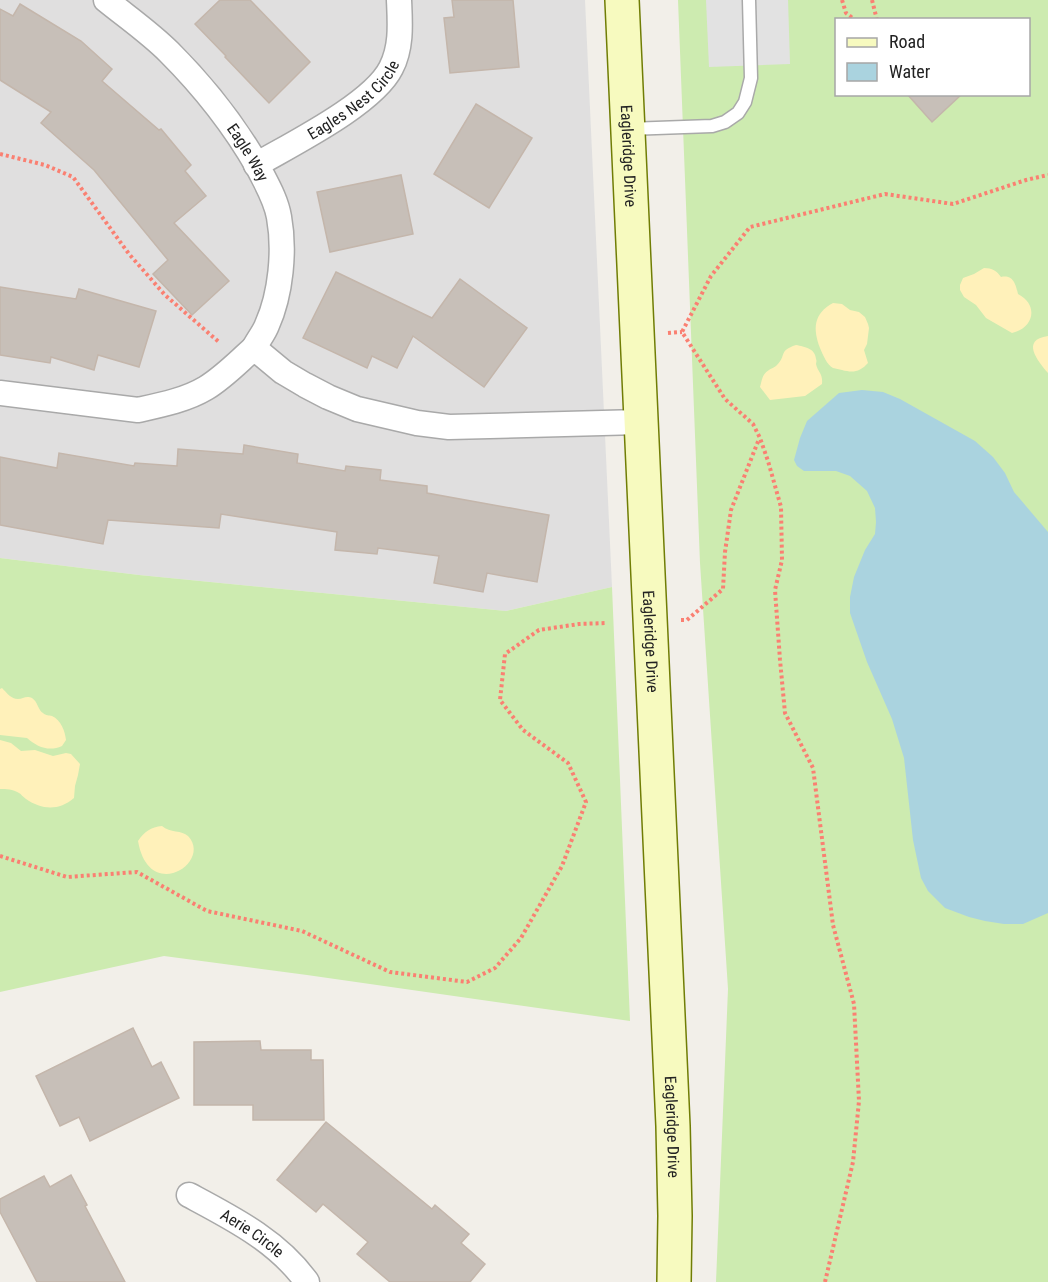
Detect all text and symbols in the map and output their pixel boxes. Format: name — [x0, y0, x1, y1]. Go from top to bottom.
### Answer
legend — [835, 18, 1030, 96]
text: Road — [889, 31, 925, 52]
street label: Eagles Nest Circle — [304, 57, 403, 144]
text: Water — [889, 61, 931, 82]
street label: Eagleridge Drive — [617, 104, 640, 207]
street label: Eagle Way — [223, 120, 273, 185]
street label: Eagleridge Drive — [639, 590, 662, 693]
street label: Eagleridge Drive — [661, 1075, 683, 1178]
street label: Aerie Circle — [217, 1205, 288, 1261]

